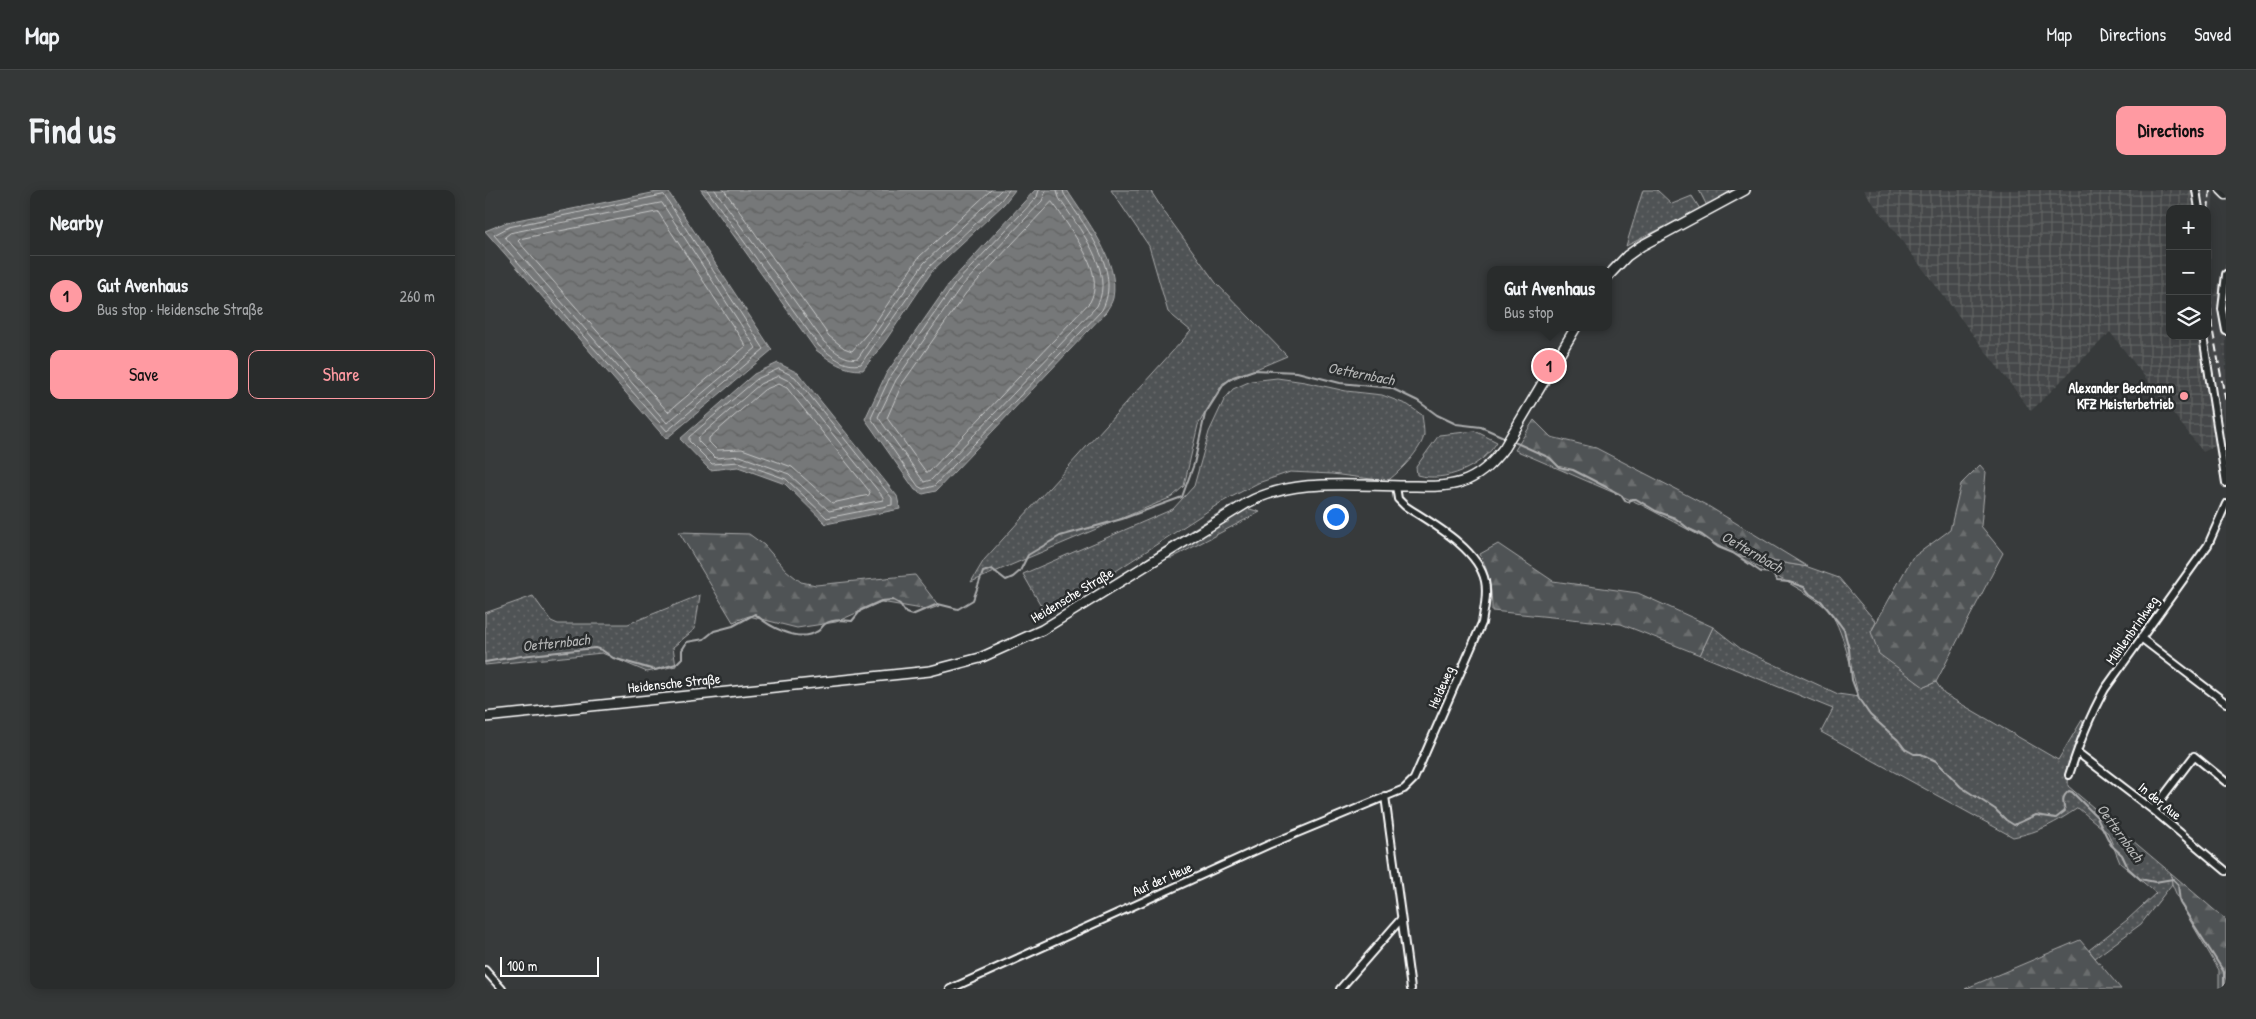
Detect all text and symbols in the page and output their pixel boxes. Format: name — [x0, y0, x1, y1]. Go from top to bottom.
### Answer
text: Map — [25, 19, 59, 51]
text: Map — [2047, 22, 2072, 47]
text: Directions — [2100, 22, 2166, 47]
text: Saved — [2194, 22, 2231, 47]
button: Directions — [2116, 106, 2226, 155]
text: Find us — [30, 107, 116, 154]
map controls — [2166, 205, 2211, 340]
button: + — [2166, 205, 2211, 250]
text: Nearby — [50, 208, 103, 237]
button: − — [2166, 250, 2211, 295]
popup — [1487, 266, 1612, 331]
text: Gut Avenhaus — [97, 272, 188, 298]
text: Gut Avenhaus — [1504, 275, 1595, 301]
text: 1 — [63, 285, 69, 307]
text: 260 m — [399, 285, 435, 307]
button: layers — [2166, 295, 2211, 340]
text: Bus stop · Heidensche Straße — [97, 298, 263, 320]
text: Bus stop — [1504, 301, 1553, 323]
pin: 1 — [1533, 347, 1565, 385]
button: Save — [50, 350, 238, 399]
button: Share — [248, 350, 435, 399]
water label: Oetternbach — [1326, 357, 1398, 391]
place label: Alexander Beckmann KFZ Meisterbetrieb — [2069, 378, 2174, 413]
marker: Alexander Beckmann KFZ Meisterbetrieb — [2178, 390, 2190, 402]
your location — [1323, 504, 1349, 530]
water label: Oetternbach — [1718, 526, 1788, 578]
street label: Heidensche Straße — [1027, 562, 1117, 628]
street label: Mühlenbrinkweg — [2101, 591, 2163, 669]
water label: Oetternbach — [521, 628, 592, 656]
street label: Heideweg — [1423, 663, 1459, 711]
street label: Heidensche Straße — [627, 668, 722, 698]
street label: In der Aue — [2135, 777, 2186, 824]
water label: Oetternbach — [2092, 799, 2150, 867]
street label: Auf der Heue — [1129, 857, 1195, 900]
scale bar — [500, 954, 599, 977]
text: 100 m — [507, 956, 537, 975]

